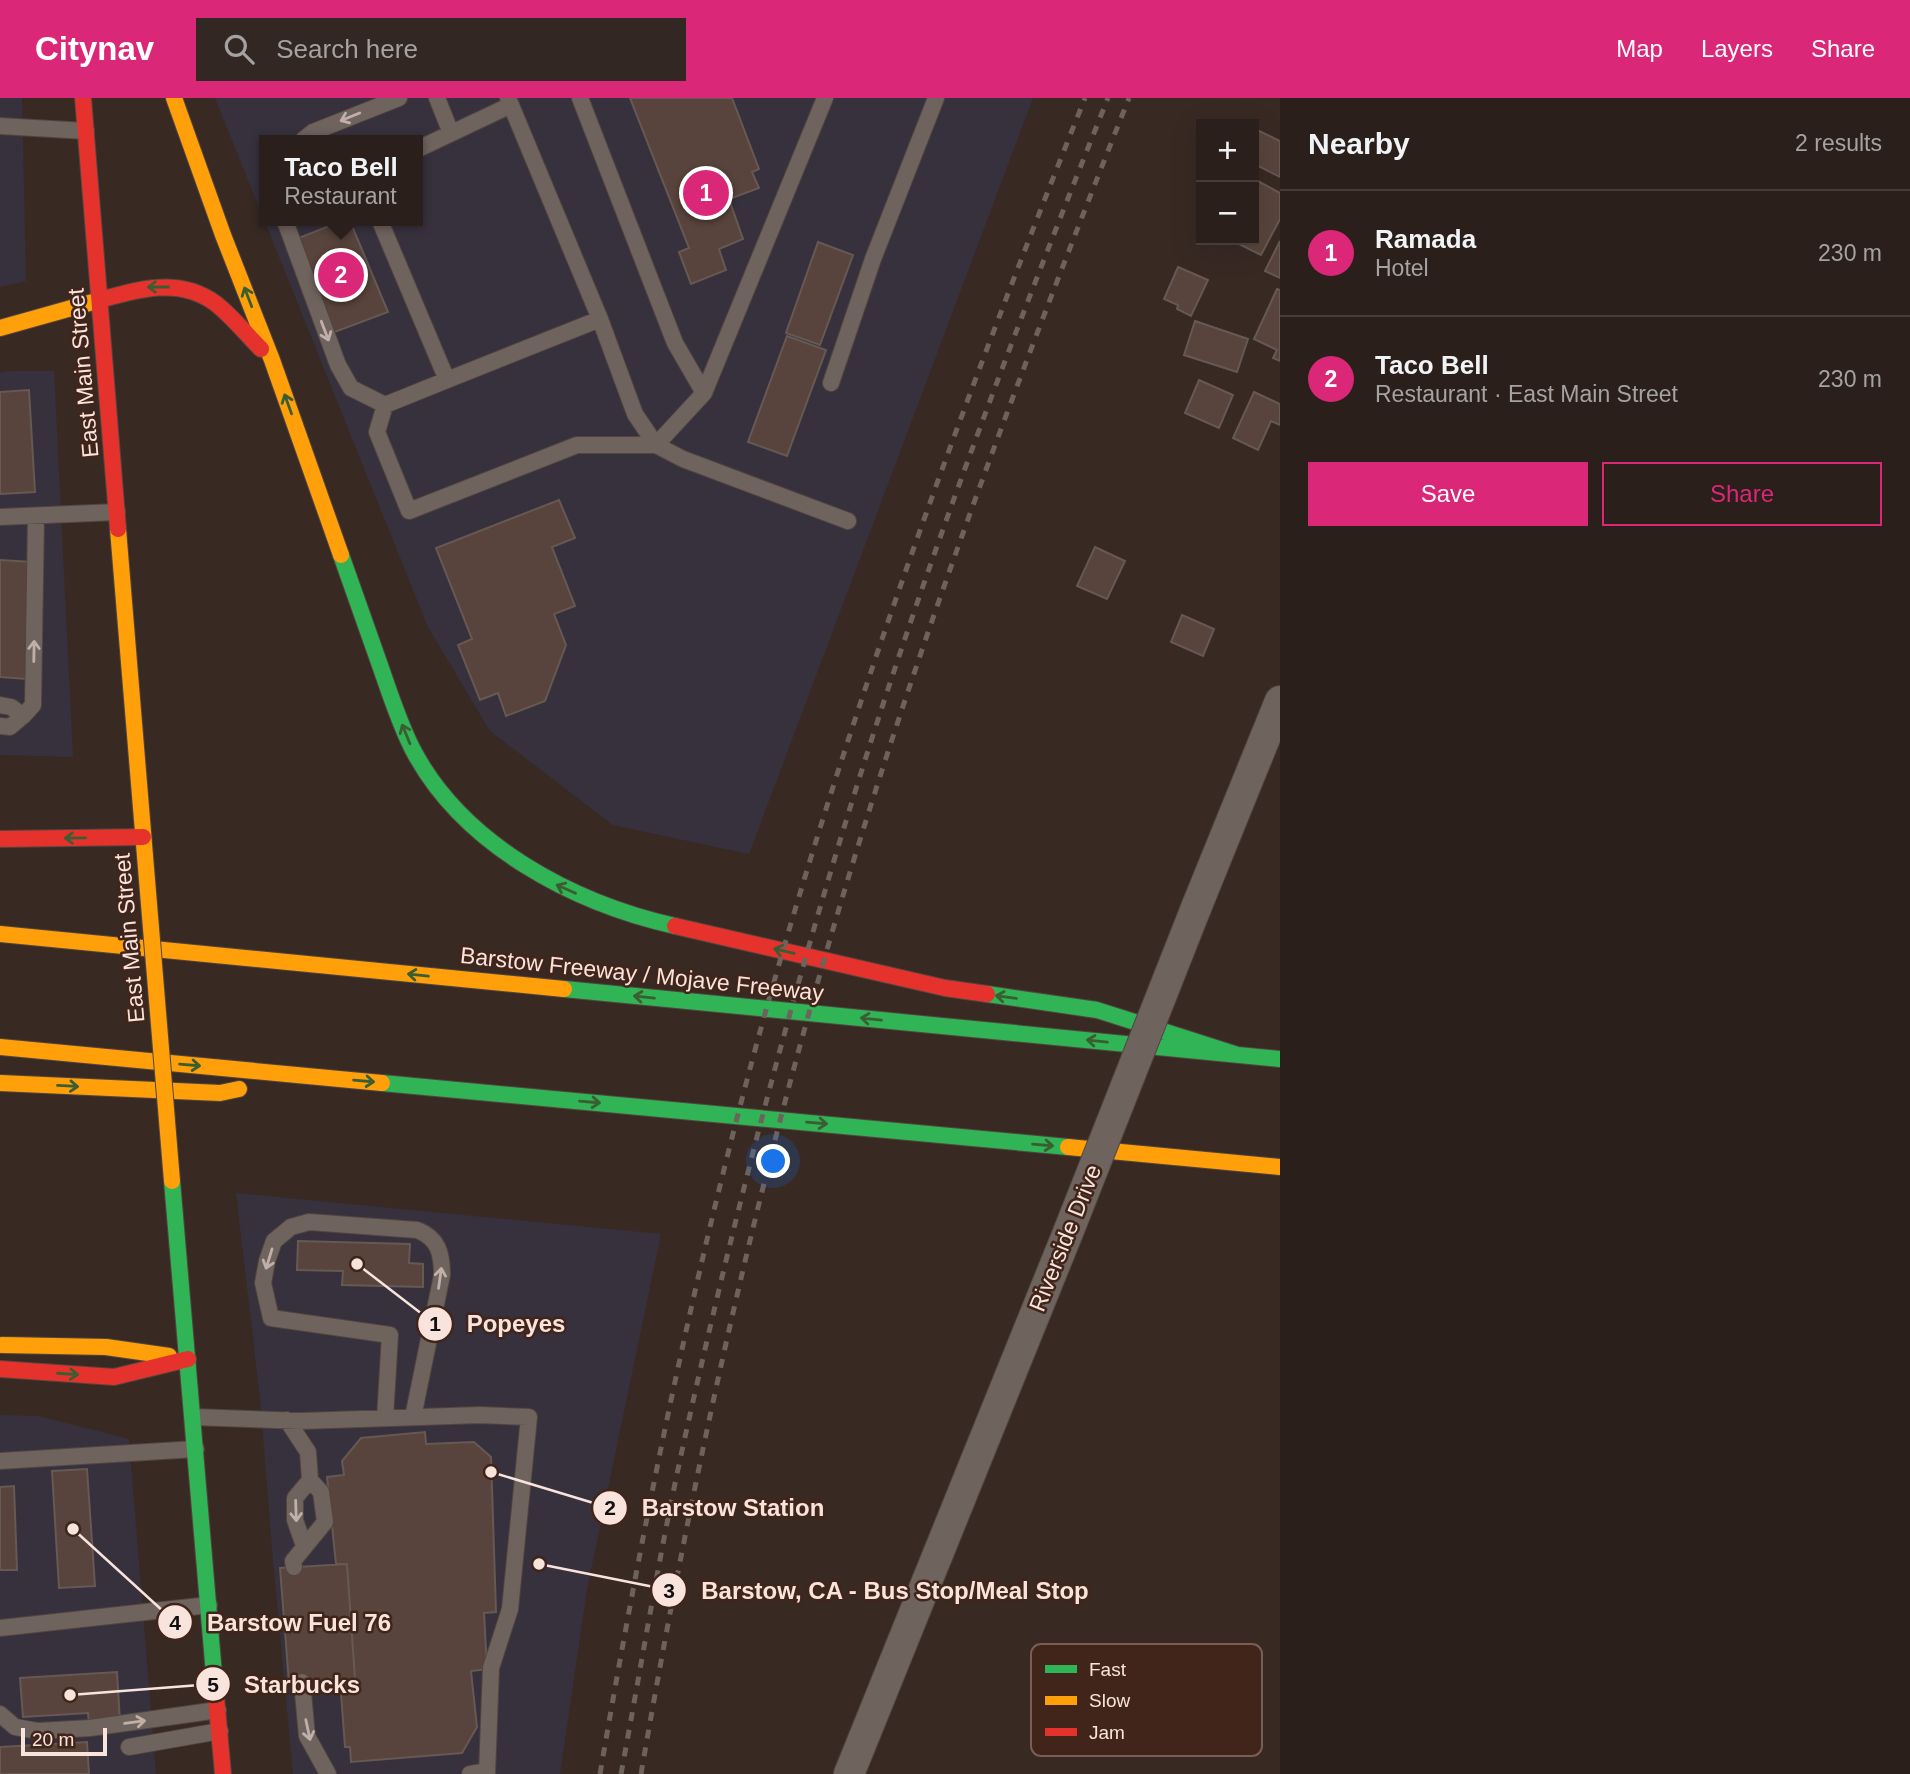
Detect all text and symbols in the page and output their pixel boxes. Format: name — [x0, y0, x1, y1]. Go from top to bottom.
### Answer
search box — [196, 18, 686, 81]
text: Citynav — [35, 30, 154, 67]
icon: search — [220, 30, 258, 68]
text: Search here — [276, 34, 418, 64]
text: Map — [1616, 35, 1663, 62]
text: Layers — [1701, 35, 1773, 62]
text: Share — [1811, 35, 1875, 62]
one-way arrow — [339, 112, 361, 125]
map controls — [1196, 119, 1259, 245]
button: + — [1196, 119, 1259, 182]
text: Nearby — [1308, 127, 1410, 160]
text: 2 results — [1795, 130, 1882, 156]
popup — [259, 135, 423, 226]
text: Taco Bell — [284, 152, 398, 182]
pin: 1 — [683, 167, 729, 219]
button: − — [1196, 182, 1259, 245]
text: Restaurant — [284, 183, 397, 209]
text: Ramada — [1375, 224, 1476, 254]
text: 1 — [1325, 240, 1337, 266]
text: 230 m — [1818, 240, 1882, 266]
pin: 2 — [318, 249, 364, 301]
text: Hotel — [1375, 255, 1429, 281]
one-way arrow — [147, 280, 170, 294]
street label: East Main Street — [63, 287, 103, 459]
one-way arrow — [240, 287, 253, 308]
one-way arrow — [320, 319, 332, 341]
text: Taco Bell — [1375, 350, 1489, 380]
text: 2 — [1325, 366, 1337, 392]
text: 230 m — [1818, 366, 1882, 392]
text: Restaurant · East Main Street — [1375, 381, 1678, 407]
one-way arrow — [281, 394, 293, 416]
button: Save — [1308, 462, 1588, 526]
button: Share — [1602, 462, 1882, 526]
one-way arrow — [27, 640, 40, 663]
one-way arrow — [398, 724, 411, 745]
one-way arrow — [64, 831, 87, 845]
street label: East Main Street — [109, 852, 149, 1024]
one-way arrow — [556, 882, 577, 895]
street label: Barstow Freeway / Mojave Freeway — [459, 942, 826, 1006]
one-way arrow — [773, 944, 796, 958]
one-way arrow — [407, 968, 430, 981]
one-way arrow — [634, 990, 656, 1003]
one-way arrow — [996, 990, 1018, 1003]
one-way arrow — [860, 1012, 883, 1025]
one-way arrow — [1086, 1035, 1109, 1048]
one-way arrow — [178, 1059, 201, 1072]
one-way arrow — [352, 1075, 374, 1088]
one-way arrow — [56, 1080, 79, 1093]
one-way arrow — [578, 1096, 601, 1109]
one-way arrow — [805, 1117, 827, 1130]
one-way arrow — [1031, 1138, 1054, 1151]
your location — [756, 1144, 790, 1178]
street label: Riverside Drive — [1024, 1161, 1106, 1315]
one-way arrow — [261, 1247, 274, 1269]
one-way arrow — [434, 1267, 447, 1290]
callout: Popeyes — [417, 1302, 579, 1347]
text: Popeyes — [467, 1310, 565, 1337]
text: 1 — [429, 1312, 441, 1335]
one-way arrow — [56, 1368, 79, 1381]
callout: Barstow Station — [593, 1485, 838, 1530]
text: Barstow Station — [642, 1494, 824, 1521]
text: 2 — [604, 1496, 616, 1519]
one-way arrow — [289, 1499, 302, 1522]
callout: Barstow, CA - Bus Stop/Meal Stop — [652, 1568, 1103, 1613]
text: Barstow, CA - Bus Stop/Meal Stop — [701, 1577, 1089, 1604]
text: 3 — [663, 1579, 675, 1602]
callout: Barstow Fuel 76 — [158, 1600, 405, 1645]
text: Barstow Fuel 76 — [207, 1609, 391, 1636]
text: 4 — [169, 1611, 181, 1634]
legend — [1031, 1644, 1262, 1756]
text: Fast — [1089, 1659, 1127, 1680]
callout: Starbucks — [195, 1662, 374, 1707]
text: Starbucks — [244, 1671, 360, 1698]
text: 5 — [207, 1673, 219, 1696]
text: Slow — [1089, 1690, 1130, 1711]
one-way arrow — [124, 1715, 146, 1728]
one-way arrow — [302, 1718, 316, 1741]
text: Jam — [1089, 1722, 1125, 1743]
scale bar — [21, 1725, 107, 1757]
text: 20 m — [32, 1729, 74, 1750]

